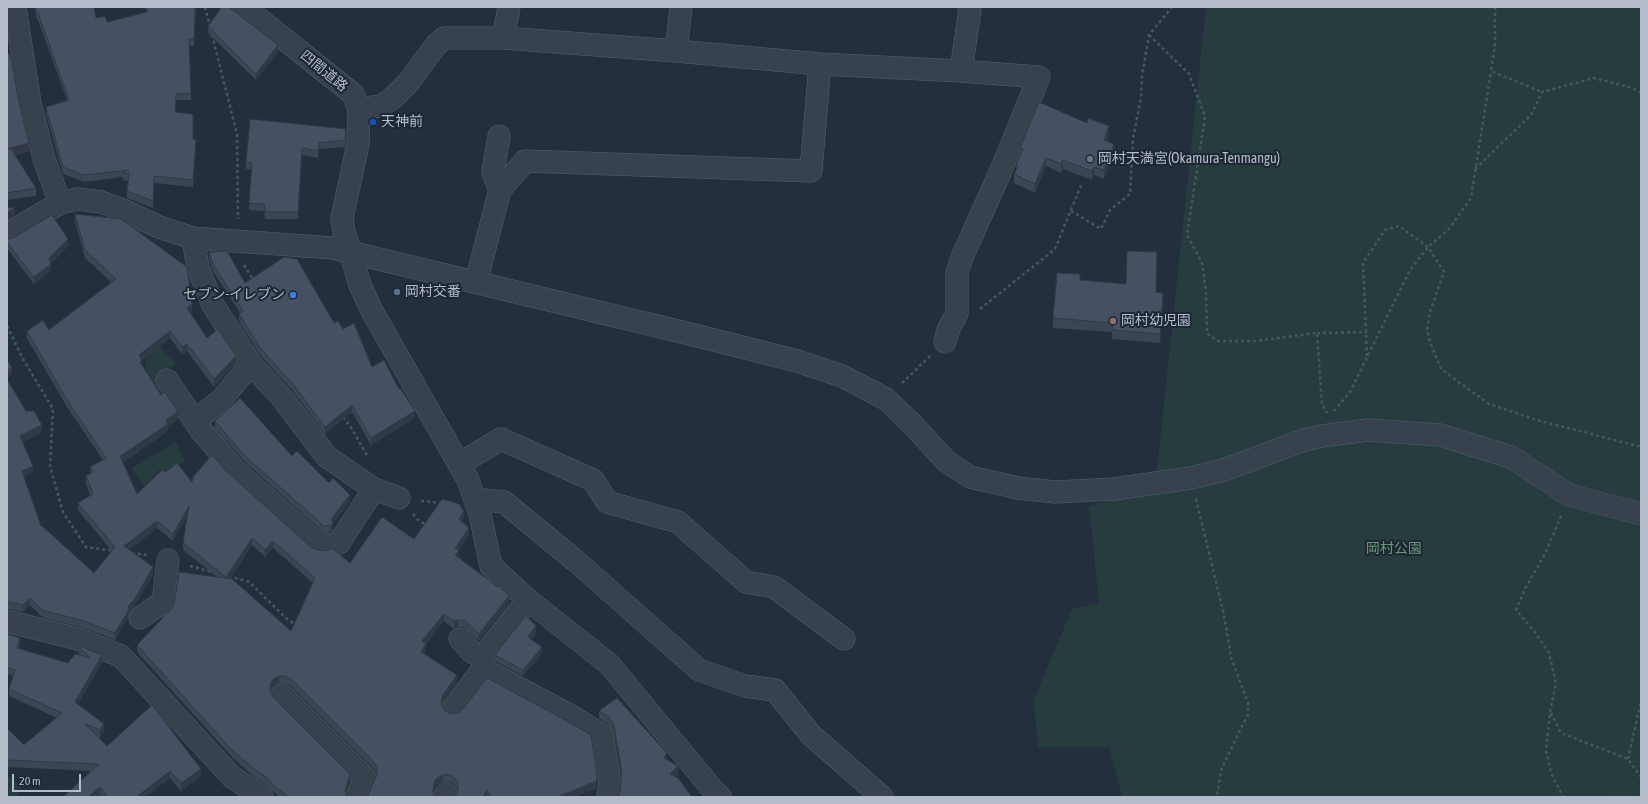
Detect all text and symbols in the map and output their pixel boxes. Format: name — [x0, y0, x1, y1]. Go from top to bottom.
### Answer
street label: 四間道路 — [297, 47, 351, 95]
place label: 天神前 — [381, 114, 423, 130]
marker: 天神前 — [368, 117, 378, 127]
place label: 岡村天満宮(Okamura-Tenmangu) — [1098, 151, 1280, 167]
marker: 岡村天満宮(Okamura-Tenmangu) — [1085, 154, 1095, 164]
place label: 岡村交番 — [405, 284, 461, 300]
place label: セブン-イレブン — [184, 287, 285, 303]
marker: 岡村交番 — [392, 287, 402, 297]
marker: セブン-イレブン — [288, 290, 298, 300]
place label: 岡村幼児園 — [1121, 313, 1191, 329]
marker: 岡村幼児園 — [1108, 316, 1118, 326]
park label: 岡村公園 — [1366, 541, 1422, 557]
scale bar — [14, 766, 83, 792]
text: 20 m — [19, 774, 41, 788]

